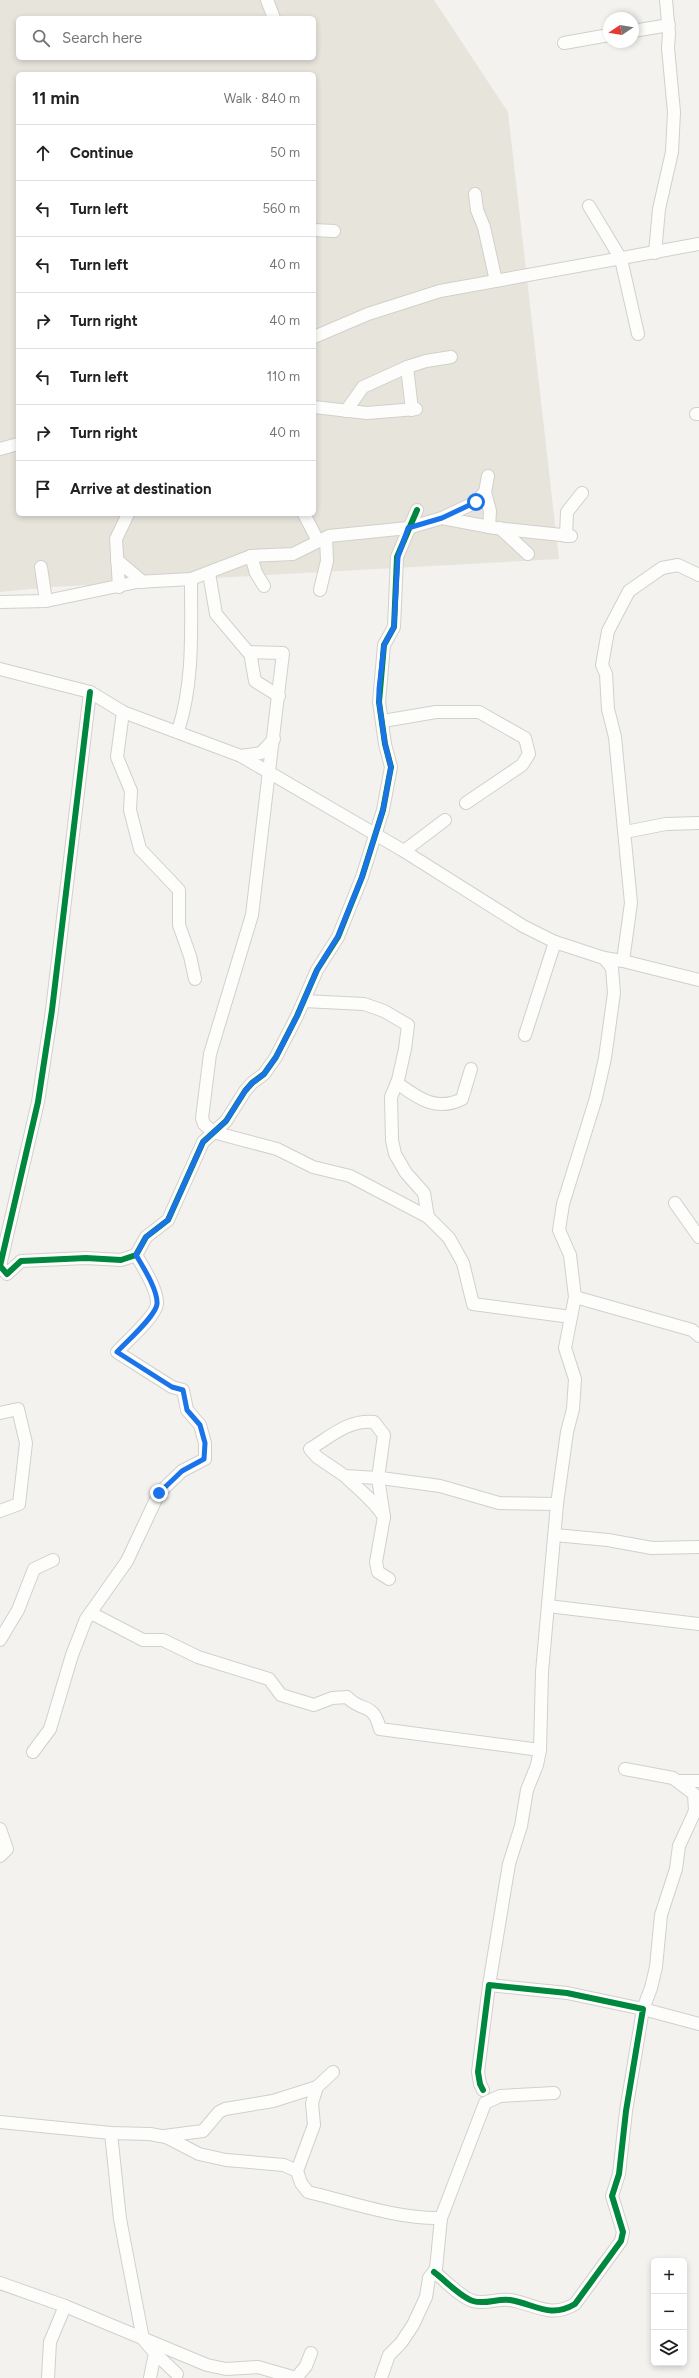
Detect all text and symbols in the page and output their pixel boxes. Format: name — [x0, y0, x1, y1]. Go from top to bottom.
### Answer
north arrow — [603, 12, 639, 48]
search box — [16, 16, 316, 60]
icon: search — [30, 27, 52, 49]
text: Search here — [62, 29, 142, 47]
text: 11 min — [32, 88, 79, 108]
text: Walk · 840 m — [224, 91, 300, 106]
icon: ahead — [32, 142, 54, 164]
text: Continue — [70, 144, 133, 162]
text: 50 m — [270, 145, 300, 160]
icon: left — [32, 198, 54, 220]
text: Turn left — [70, 200, 128, 218]
text: 560 m — [263, 201, 300, 216]
icon: left — [32, 254, 54, 276]
text: Turn left — [70, 256, 128, 274]
text: 40 m — [269, 257, 300, 272]
icon: right — [32, 310, 54, 332]
text: Turn right — [70, 312, 138, 330]
text: 40 m — [269, 313, 300, 328]
icon: left — [32, 366, 54, 388]
text: Turn left — [70, 368, 128, 386]
text: 110 m — [267, 369, 300, 384]
icon: right — [32, 422, 54, 444]
text: Turn right — [70, 424, 138, 442]
text: 40 m — [269, 425, 300, 440]
icon: arrive — [32, 478, 54, 500]
text: Arrive at destination — [70, 480, 211, 498]
route start — [467, 493, 485, 511]
route end — [150, 1484, 168, 1502]
map controls — [651, 2258, 687, 2366]
button: + — [651, 2258, 687, 2294]
button: − — [651, 2294, 687, 2330]
button: layers — [651, 2330, 687, 2366]

